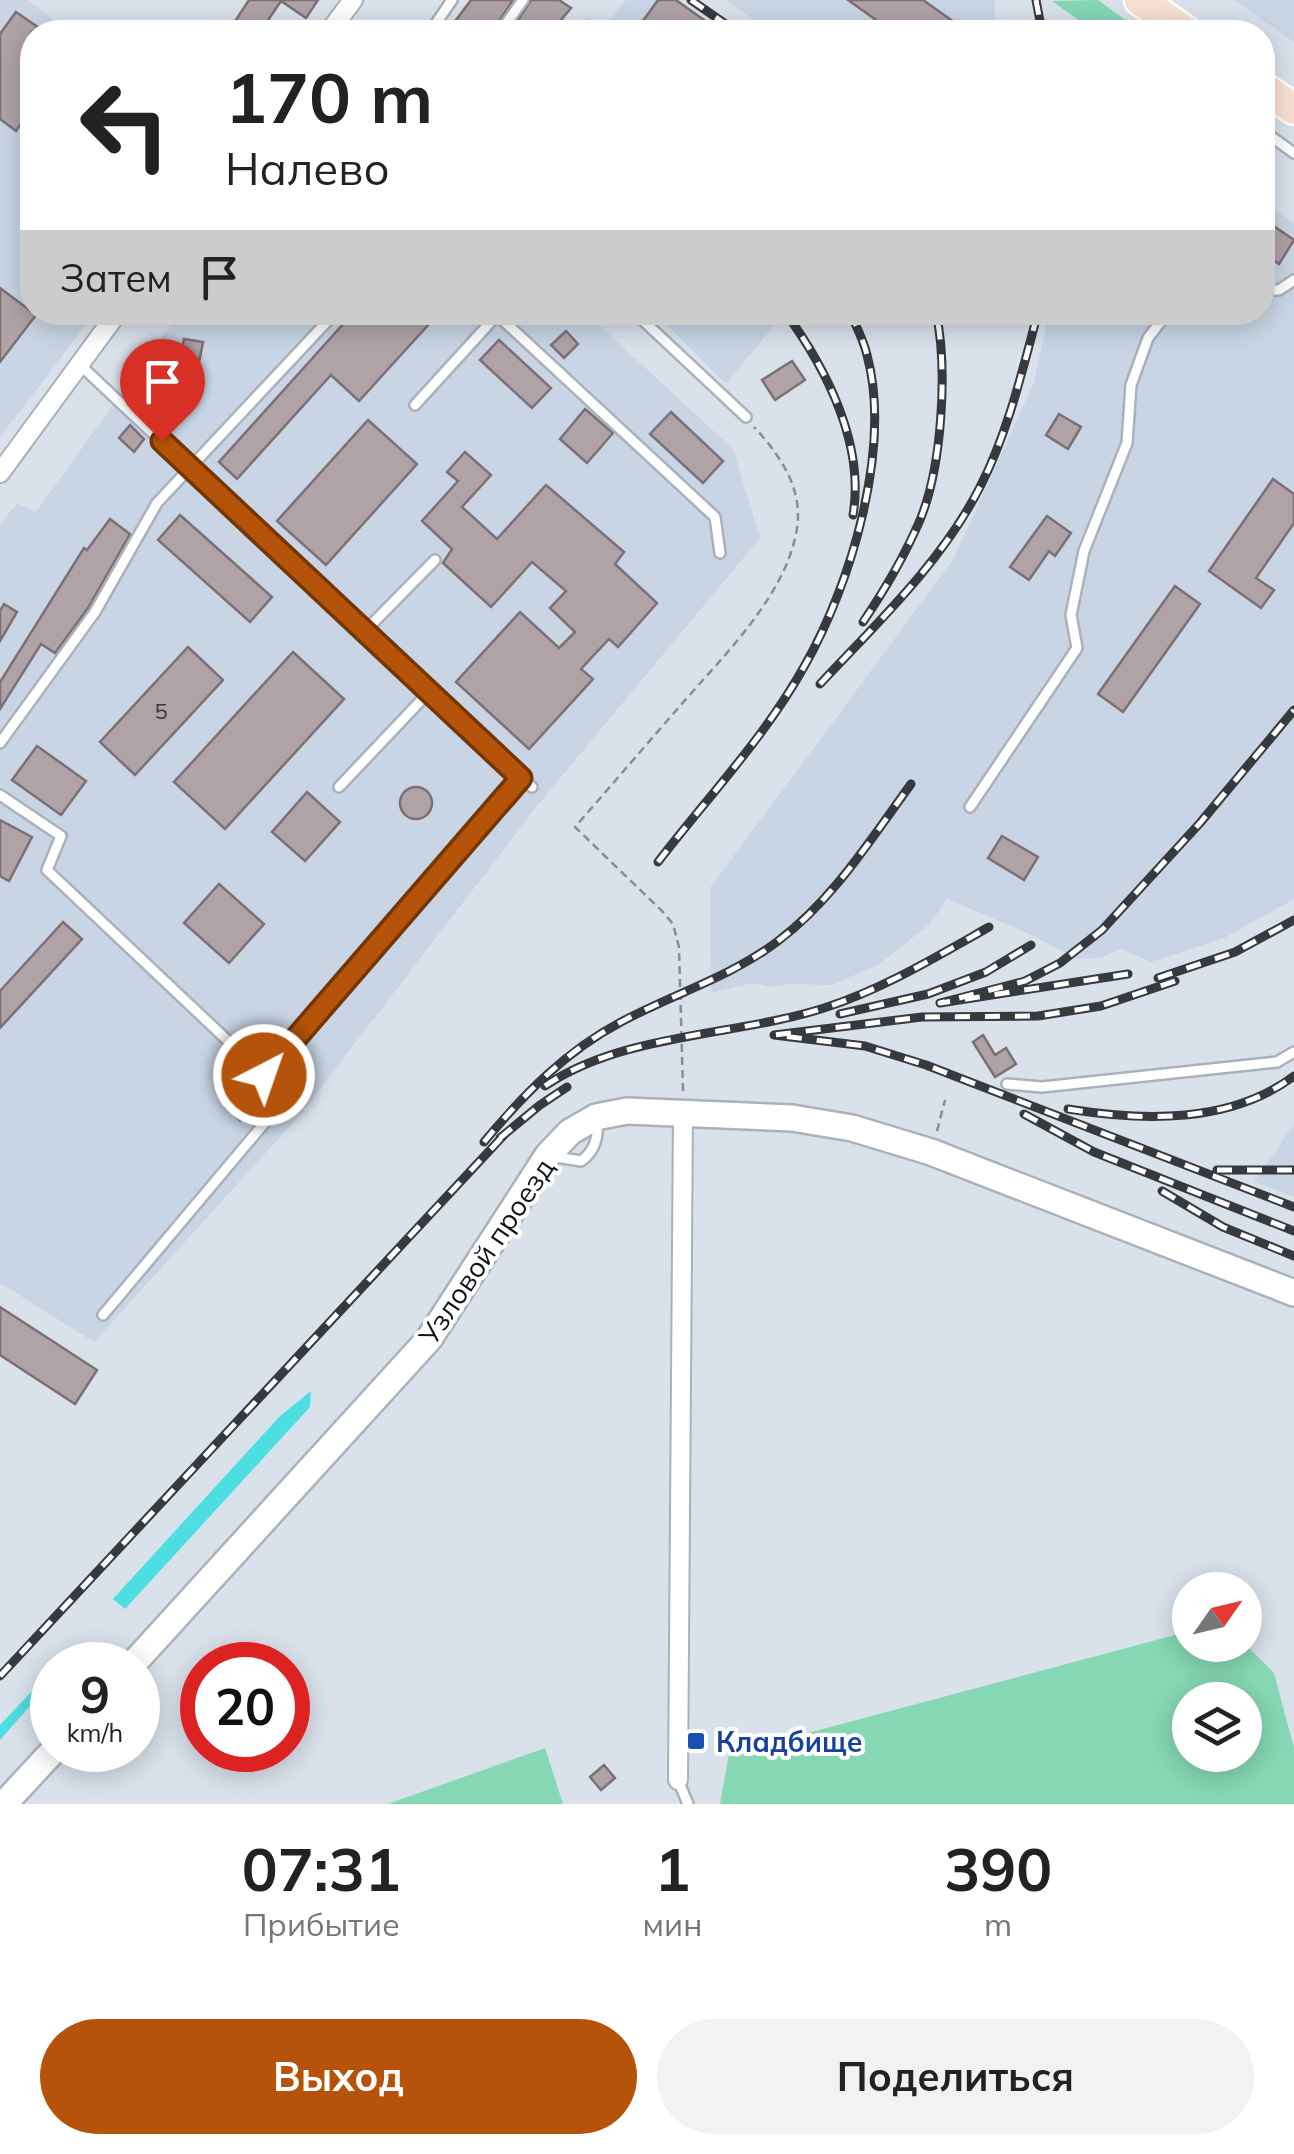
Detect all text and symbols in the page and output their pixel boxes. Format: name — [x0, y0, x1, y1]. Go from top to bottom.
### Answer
text: 170 m — [225, 53, 433, 141]
icon: left — [60, 60, 190, 190]
text: Налево — [225, 140, 390, 196]
icon: arrive — [192, 250, 247, 305]
text: Затем — [60, 254, 172, 302]
pin — [120, 339, 205, 442]
icon: arrive — [135, 354, 190, 409]
house number: 5 — [154, 697, 168, 725]
position arrow — [212, 1023, 316, 1127]
street label: Узловой проезд — [410, 1151, 561, 1352]
north arrow — [1172, 1572, 1262, 1662]
map controls — [1172, 1572, 1262, 1772]
speed limit sign: 20 — [180, 1642, 310, 1772]
text: 9 — [80, 1663, 110, 1726]
button: layers — [1172, 1682, 1262, 1772]
text: km/h — [67, 1717, 123, 1748]
place label: Кладбище — [716, 1724, 862, 1759]
marker: Кладбище — [685, 1730, 707, 1752]
text: 07:31 — [242, 1831, 401, 1906]
text: 1 — [654, 1831, 690, 1906]
text: 390 — [944, 1831, 1052, 1906]
text: Прибытие — [243, 1904, 400, 1944]
text: мин — [643, 1904, 702, 1944]
text: m — [984, 1904, 1012, 1944]
button: Выход — [40, 2019, 637, 2134]
button: Поделиться — [657, 2019, 1254, 2134]

